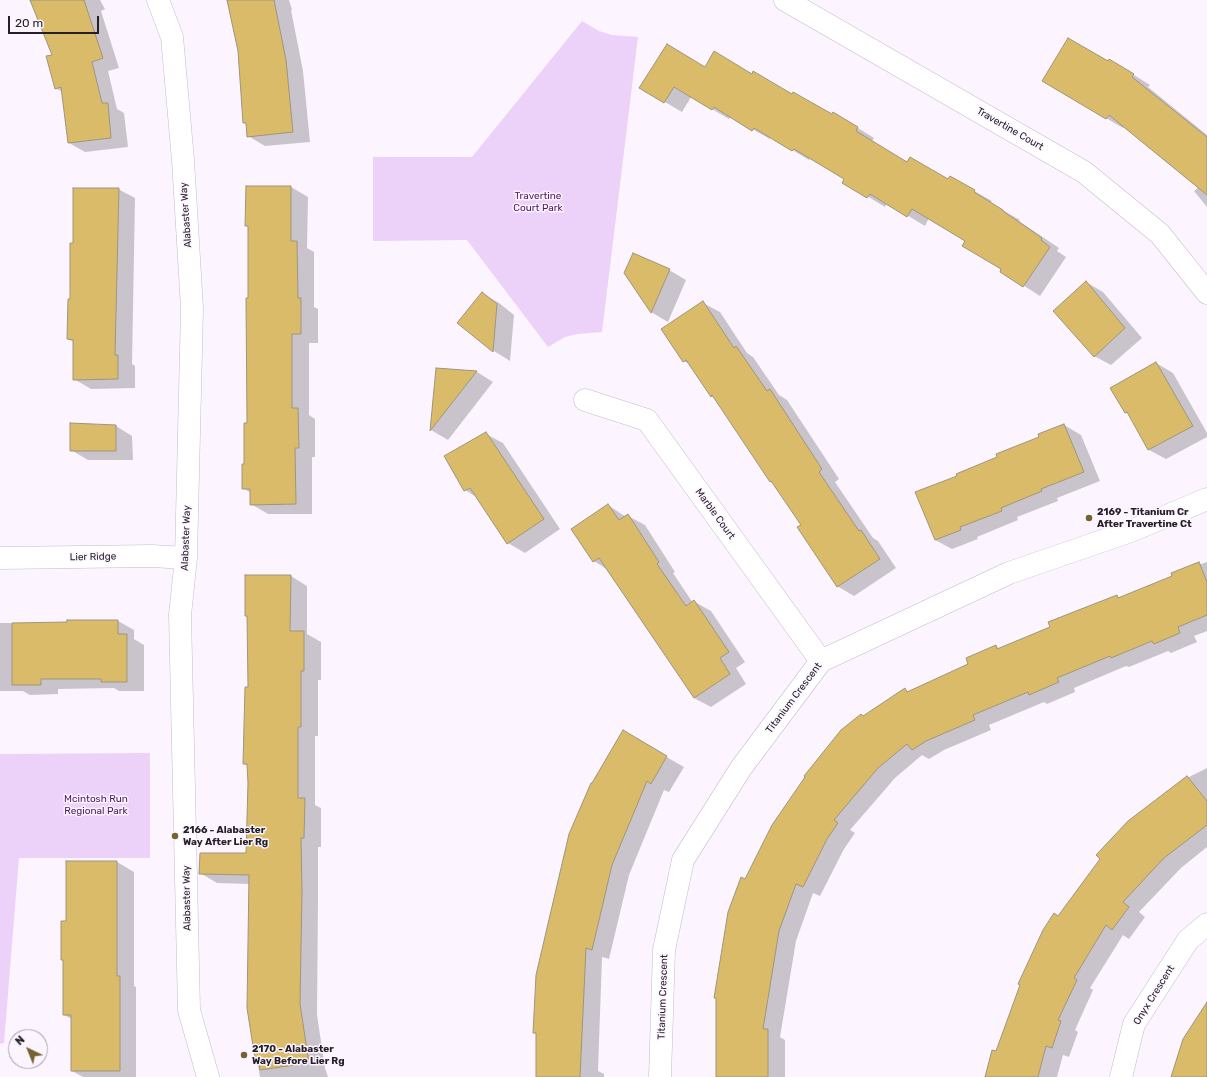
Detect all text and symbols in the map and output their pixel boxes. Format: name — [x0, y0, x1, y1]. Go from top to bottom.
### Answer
scale bar — [10, 8, 101, 34]
text: 20 m — [15, 16, 43, 30]
street label: Travertine Court — [974, 105, 1046, 153]
street label: Alabaster Way — [178, 182, 194, 248]
park label: Travertine Court Park — [513, 190, 563, 214]
street label: Marble Court — [693, 486, 737, 542]
street label: Alabaster Way — [179, 505, 193, 571]
place label: 2169 - Titanium Cr After Travertine Ct — [1097, 506, 1192, 530]
marker: 2169 - Titanium Cr After Travertine Ct — [1084, 513, 1094, 523]
street label: Lier Ridge — [70, 551, 116, 563]
street label: Titanium Crescent — [763, 660, 825, 736]
park label: Mcintosh Run Regional Park — [64, 793, 128, 816]
place label: 2166 - Alabaster Way After Lier Rg — [183, 824, 268, 848]
marker: 2166 - Alabaster Way After Lier Rg — [170, 831, 180, 841]
street label: Alabaster Way — [180, 865, 194, 931]
street label: Titanium Crescent — [656, 954, 670, 1040]
street label: Onyx Crescent — [1131, 963, 1177, 1027]
north arrow — [8, 1029, 48, 1069]
text: N — [13, 1033, 27, 1048]
place label: 2170 - Alabaster Way Before Lier Rg — [252, 1043, 345, 1066]
marker: 2170 - Alabaster Way Before Lier Rg — [239, 1050, 249, 1060]

